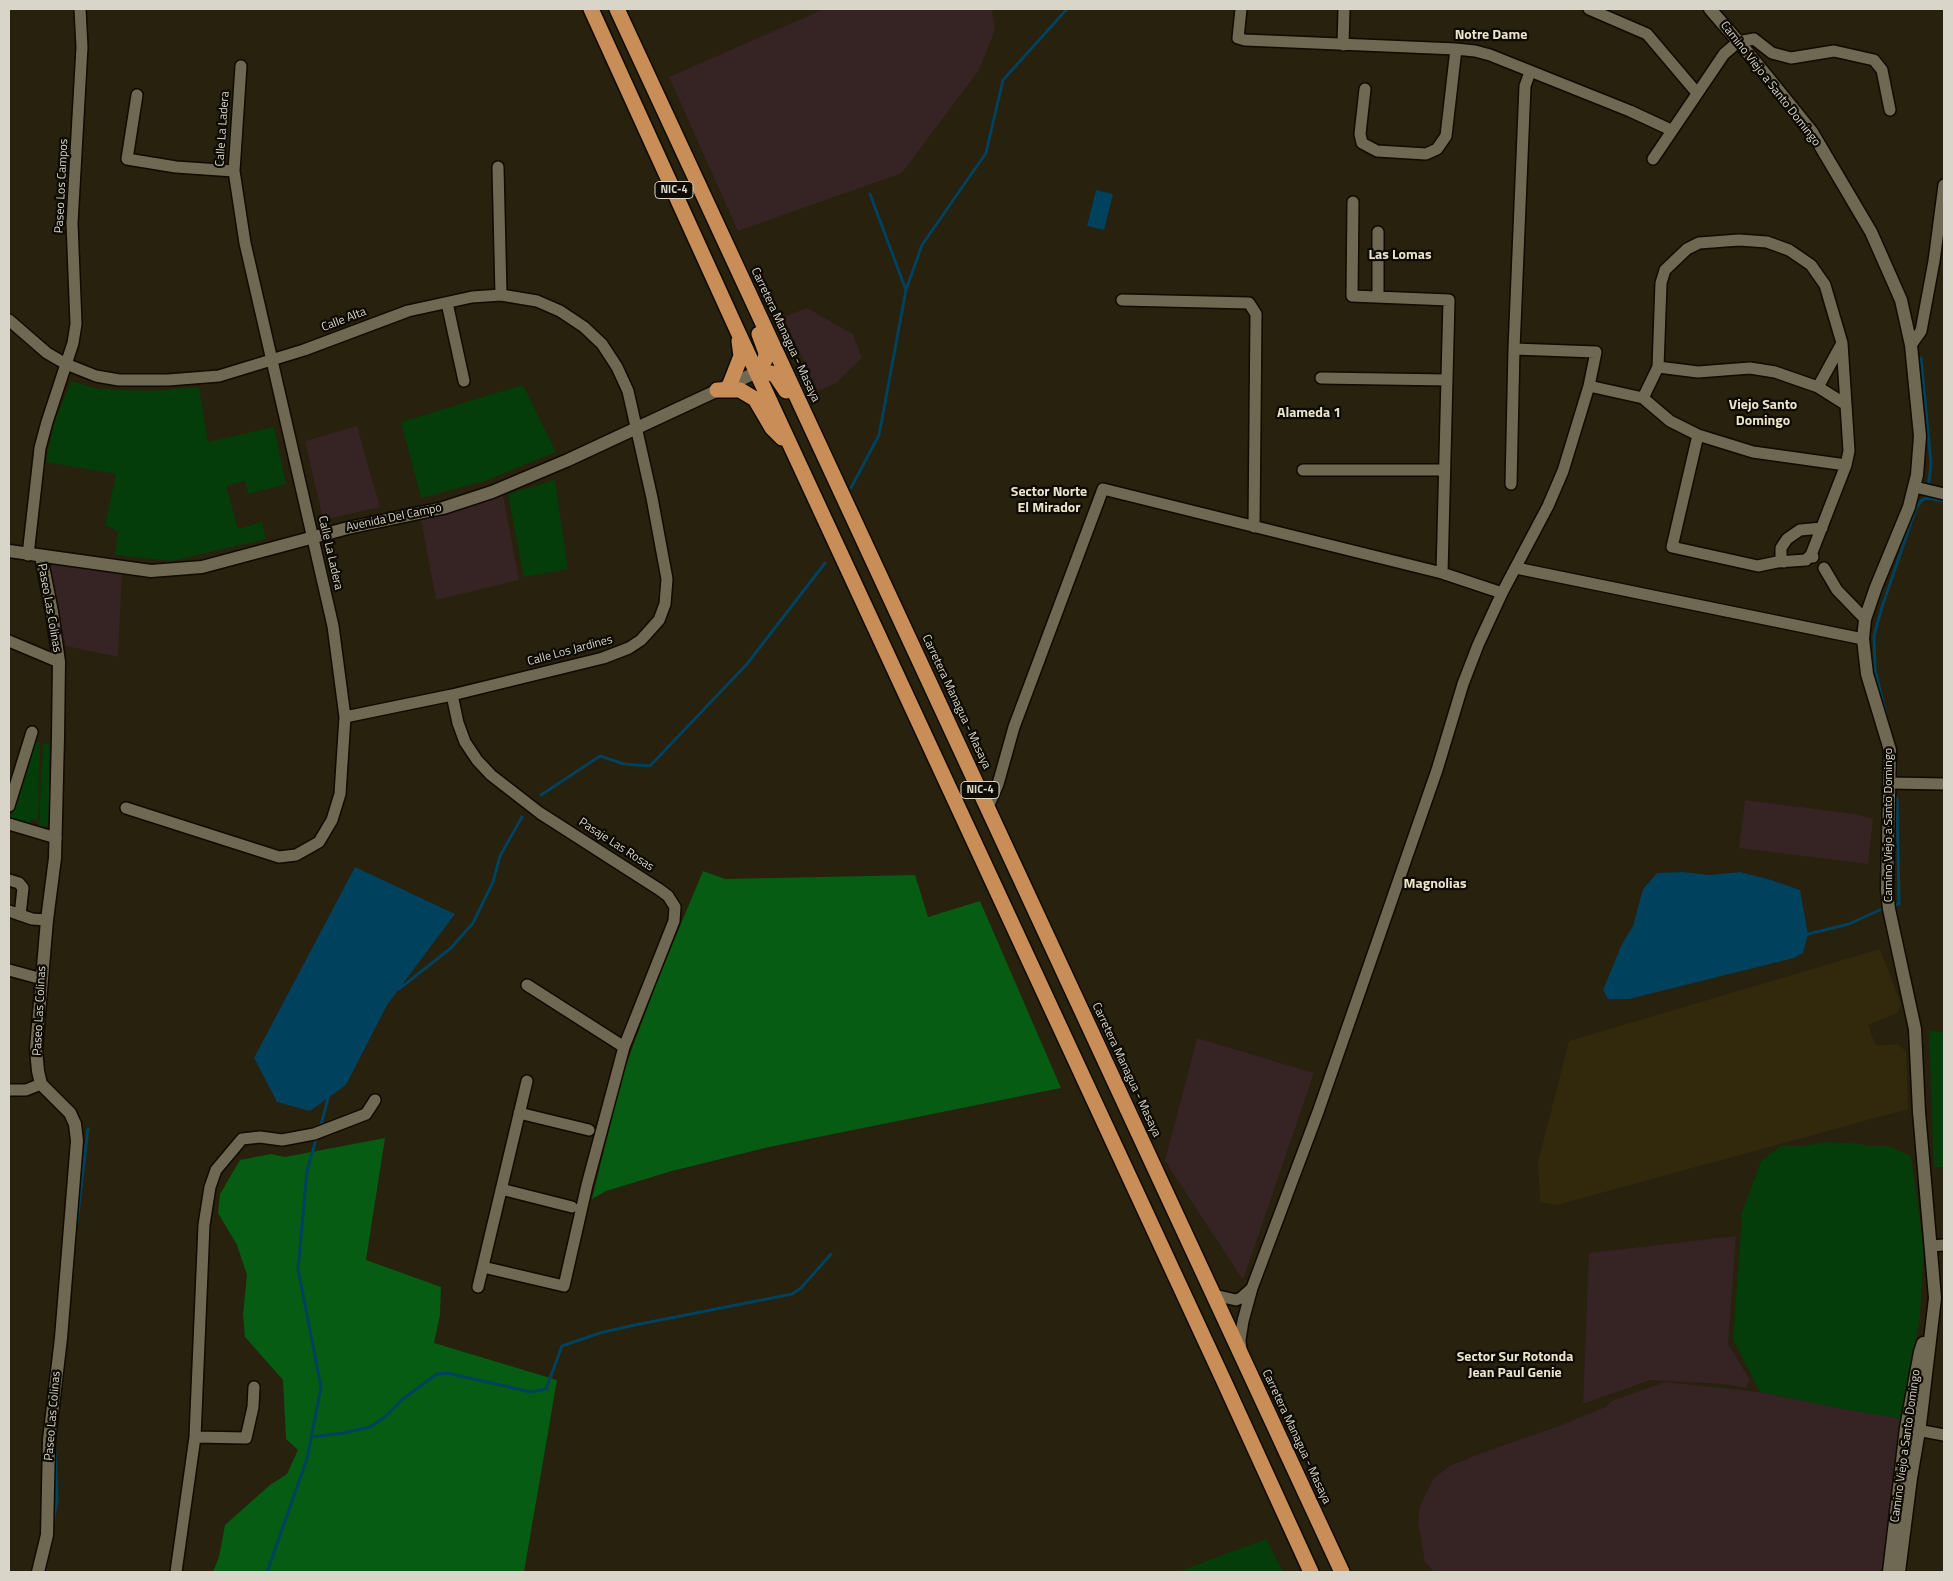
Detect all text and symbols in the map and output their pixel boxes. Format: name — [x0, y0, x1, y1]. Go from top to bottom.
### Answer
street label: Camino Viejo a Santo Domingo — [1717, 19, 1823, 149]
district label: Notre Dame — [1455, 28, 1527, 44]
street label: Calle La Ladera — [213, 91, 233, 167]
street label: Paseo Los Campos — [52, 138, 72, 234]
road number: NIC-4 — [655, 182, 693, 198]
district label: Las Lomas — [1368, 248, 1432, 264]
street label: Carretera Managua - Masaya — [747, 265, 823, 405]
street label: Calle Alta — [320, 305, 368, 335]
district label: Viejo Santo Domingo — [1729, 398, 1797, 431]
district label: Alameda 1 — [1277, 406, 1341, 422]
district label: Sector Norte El Mirador — [1011, 485, 1087, 518]
street label: Avenida Del Campo — [345, 501, 443, 535]
street label: Calle La Ladera — [314, 515, 346, 591]
street label: Paseo Las Colinas — [34, 563, 64, 653]
street label: Carretera Managua - Masaya — [918, 632, 994, 772]
street label: Calle Los Jardines — [526, 633, 614, 669]
street label: Camino Viejo a Santo Domingo — [1882, 748, 1896, 902]
road number: NIC-4 — [961, 782, 999, 798]
street label: Pasaje Las Rosas — [576, 815, 656, 875]
district label: Magnolias — [1404, 877, 1466, 893]
street label: Paseo Las Colinas — [30, 966, 50, 1056]
street label: Carretera Managua - Masaya — [1088, 1000, 1164, 1140]
district label: Sector Sur Rotonda Jean Paul Genie — [1457, 1350, 1573, 1382]
street label: Carretera Managua - Masaya — [1258, 1367, 1334, 1507]
street label: Camino Viejo a Santo Domingo — [1888, 1369, 1924, 1523]
street label: Paseo Las Colinas — [42, 1371, 64, 1461]

